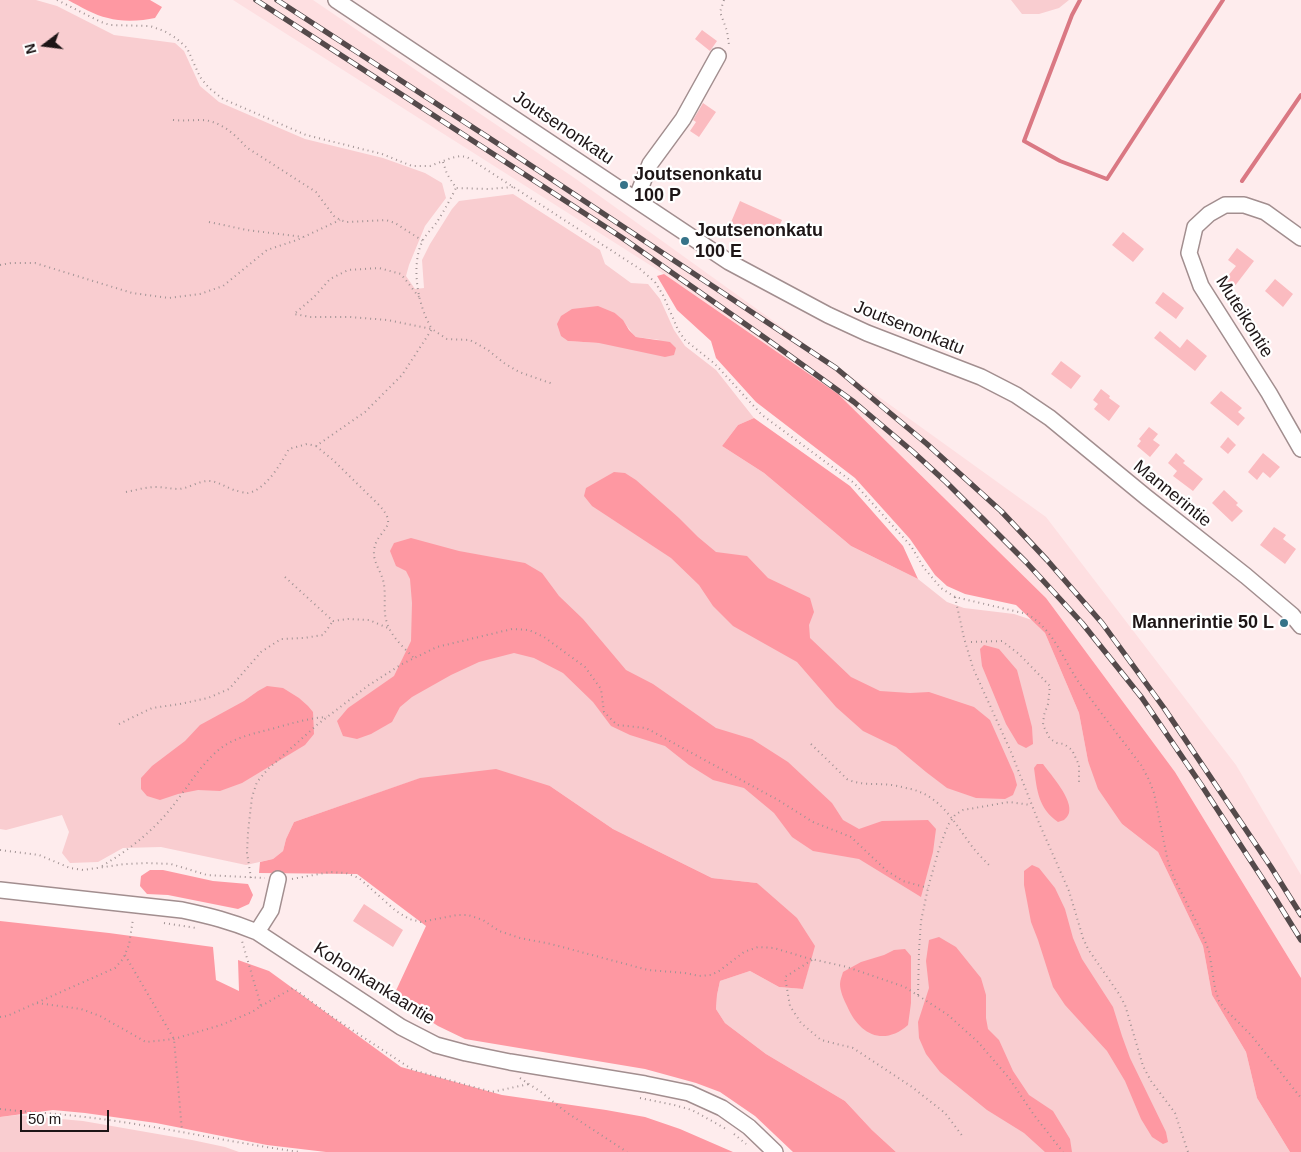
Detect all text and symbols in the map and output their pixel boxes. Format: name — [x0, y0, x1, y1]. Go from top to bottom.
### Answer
north arrow — [20, 20, 70, 70]
text: N — [21, 42, 40, 56]
street label: Joutsenonkatu — [508, 86, 618, 170]
place label: Joutsenonkatu 100 P — [634, 164, 762, 206]
marker: Joutsenonkatu 100 P — [618, 179, 630, 191]
place label: Joutsenonkatu 100 E — [695, 220, 823, 262]
marker: Joutsenonkatu 100 E — [679, 235, 691, 247]
street label: Muteikontie — [1210, 272, 1278, 362]
street label: Joutsenonkatu — [851, 296, 967, 360]
street label: Mannerintie — [1129, 456, 1215, 532]
place label: Mannerintie 50 L — [1132, 612, 1274, 634]
marker: Mannerintie 50 L — [1278, 617, 1290, 629]
street label: Kohonkankaantie — [309, 938, 439, 1030]
scale bar — [22, 1100, 111, 1132]
text: 50 m — [28, 1110, 61, 1127]

